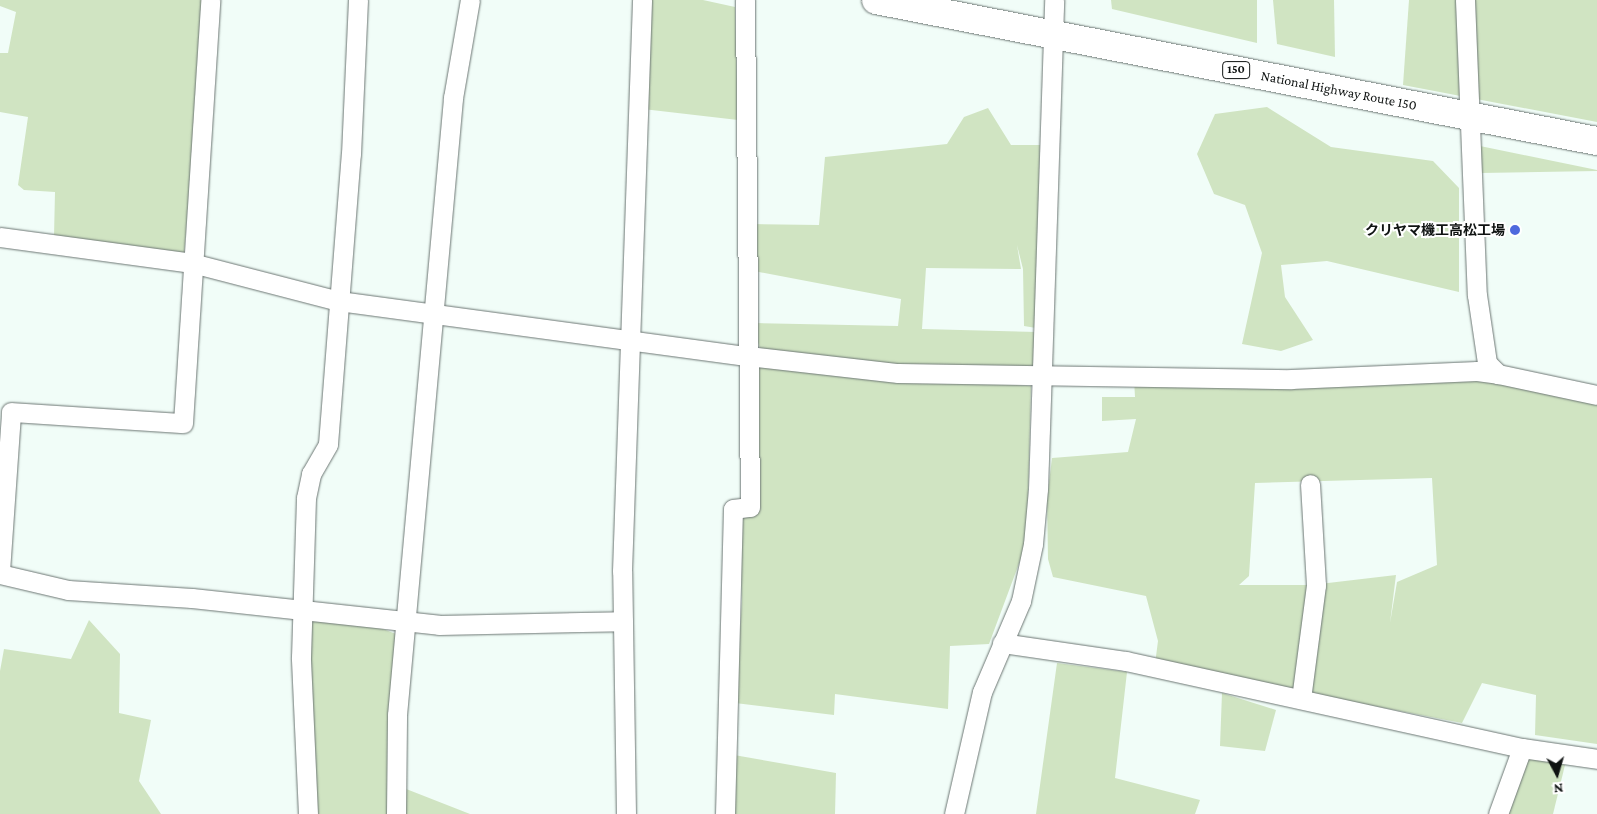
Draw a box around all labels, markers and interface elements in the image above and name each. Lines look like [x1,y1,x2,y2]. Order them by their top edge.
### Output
road number: 150 [1221,60,1251,80]
street label: National Highway Route 150 [1260,67,1418,113]
place label: クリヤマ機工高松工場 [1365,222,1505,238]
marker: クリヤマ機工高松工場 [1509,224,1521,236]
north arrow [1532,749,1582,799]
text: N [1553,780,1564,797]

